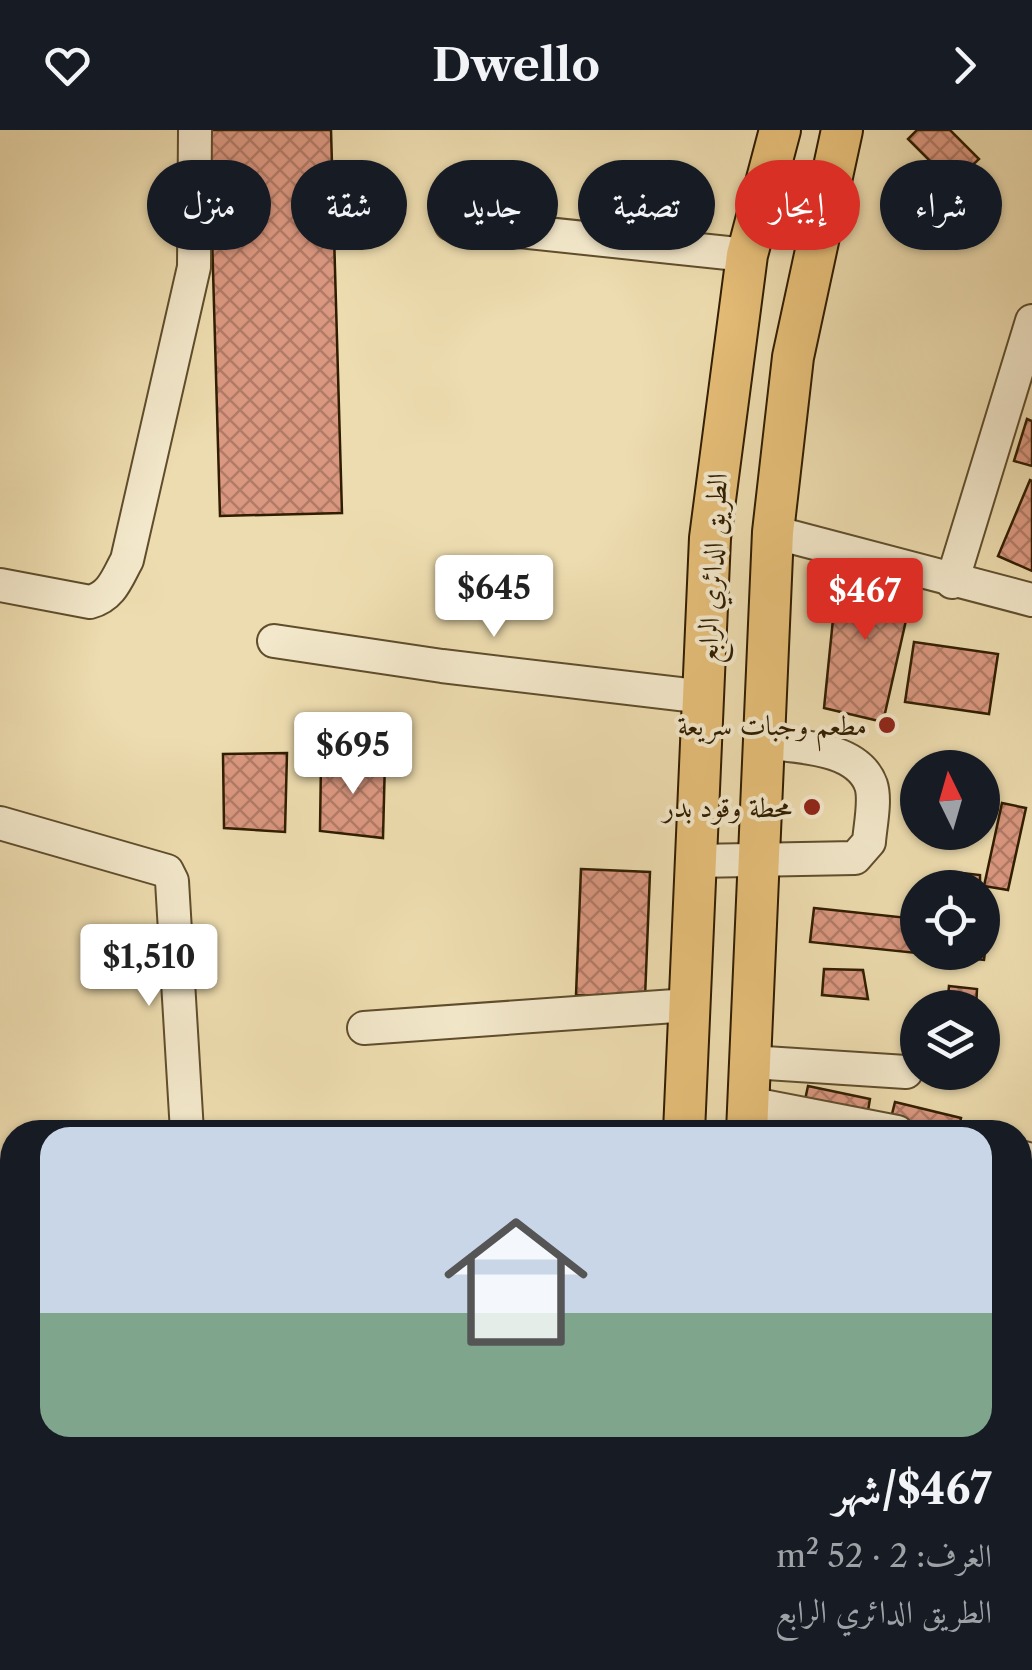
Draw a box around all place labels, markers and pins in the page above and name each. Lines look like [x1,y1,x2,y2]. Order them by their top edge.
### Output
pin: $645 [435,555,553,640]
pin: $467 [806,558,924,643]
place label: مطعم وجبات سريعة [677,708,867,752]
pin: $695 [294,712,412,797]
marker: مطعم وجبات سريعة [876,714,898,736]
place label: محطة وقود بدر [660,790,792,825]
marker: محطة وقود بدر [801,796,823,818]
pin: $1,510 [68,924,230,1009]

